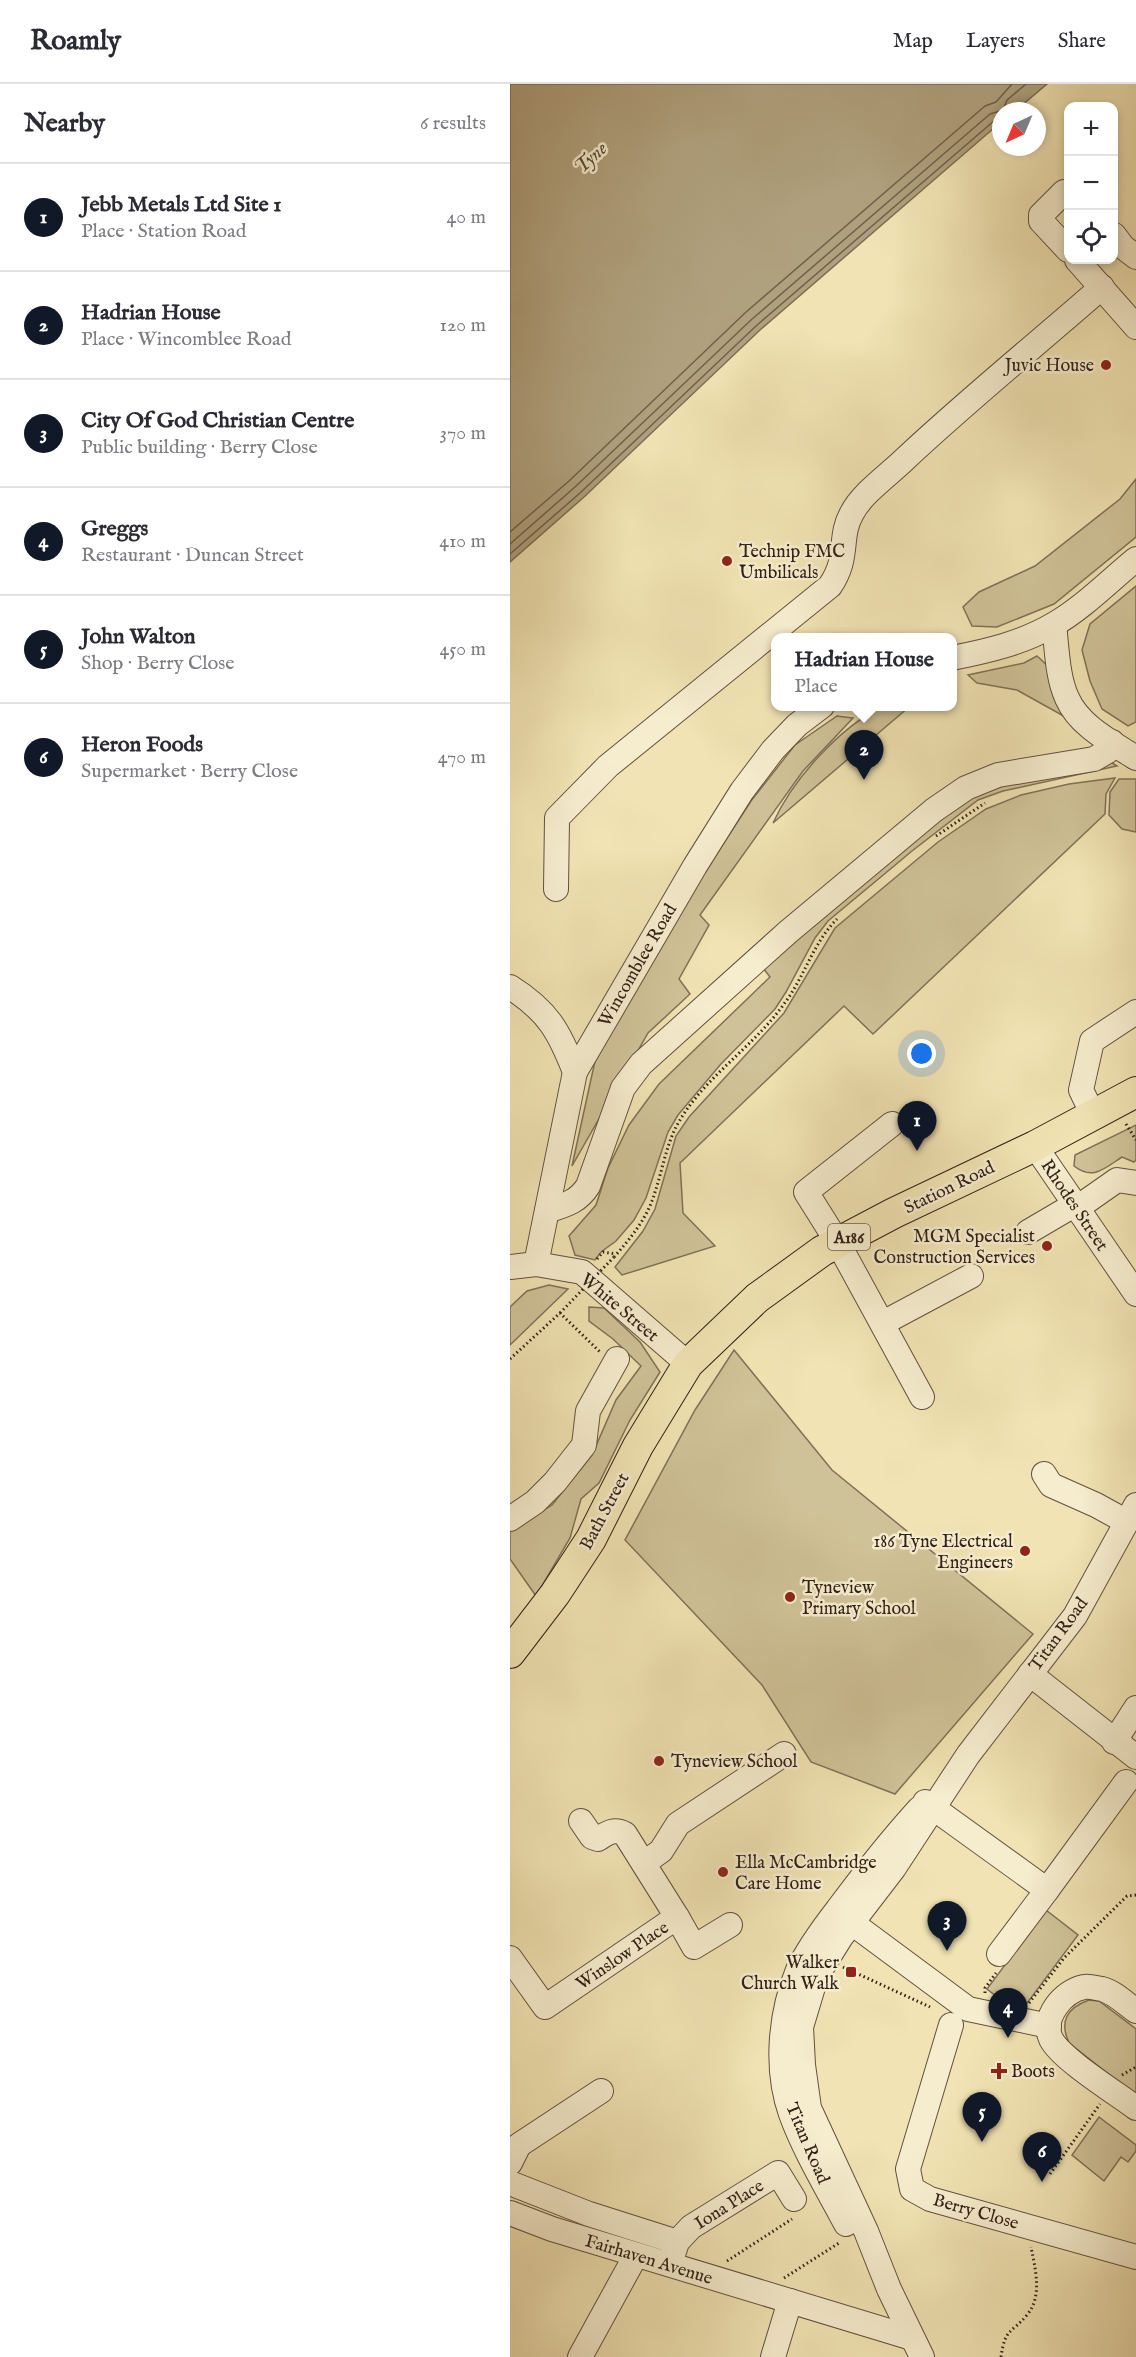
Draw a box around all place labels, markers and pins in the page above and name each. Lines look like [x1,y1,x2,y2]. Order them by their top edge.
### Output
place label: Juvic House [1003,355,1094,378]
marker: Juvic House [1099,358,1113,372]
place label: Technip FMC Umbilicals [739,541,845,585]
marker: Technip FMC Umbilicals [720,554,734,568]
pin: 2 [844,730,884,780]
pin: 1 [898,1102,936,1151]
place label: MGM Specialist Construction Services [874,1226,1035,1270]
marker: MGM Specialist Construction Services [1040,1239,1054,1253]
place label: 186 Tyne Electrical Engineers [874,1531,1013,1575]
marker: 186 Tyne Electrical Engineers [1018,1544,1032,1558]
place label: Tyneview Primary School [802,1577,916,1621]
marker: Tyneview Primary School [783,1590,797,1604]
place label: Tyneview School [671,1751,798,1774]
marker: Tyneview School [652,1754,666,1768]
place label: Ella McCambridge Care Home [735,1852,877,1896]
marker: Ella McCambridge Care Home [716,1865,730,1879]
pin: 3 [928,1902,966,1951]
place label: Walker Church Walk [741,1952,839,1996]
marker: Walker Church Walk [844,1965,858,1979]
pin: 4 [988,1988,1028,2038]
place label: Boots [1011,2061,1055,2084]
marker: Boots [992,2064,1006,2078]
pin: 5 [962,2092,1002,2142]
pin: 6 [1022,2132,1062,2182]

